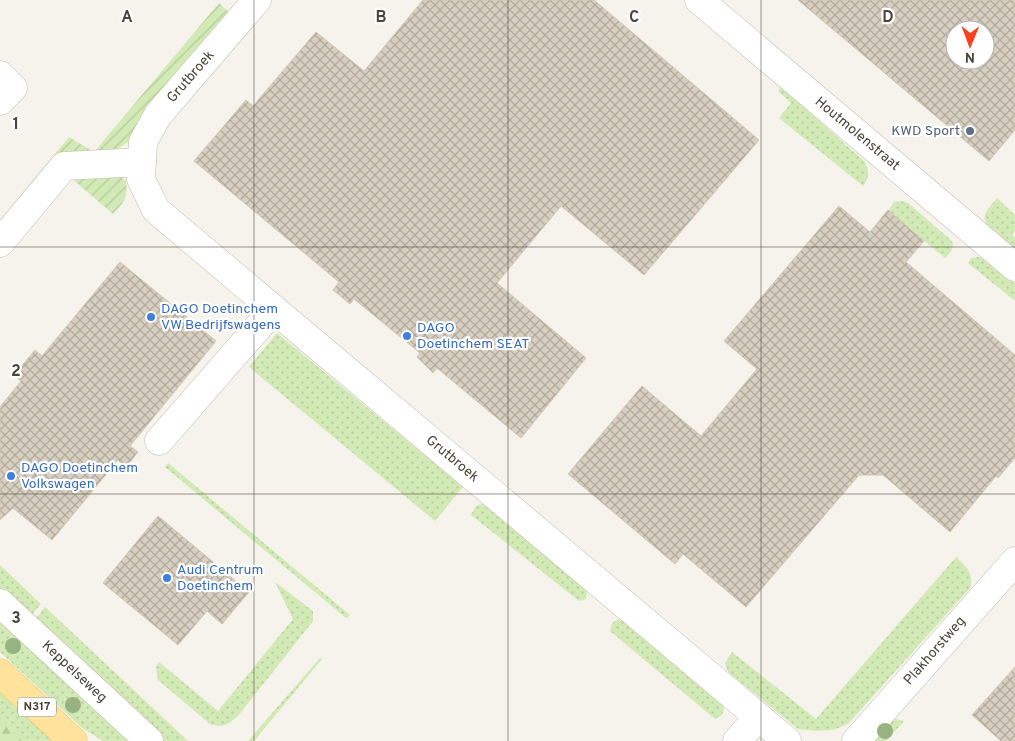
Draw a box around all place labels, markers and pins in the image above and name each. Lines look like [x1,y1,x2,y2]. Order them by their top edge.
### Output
place label: KWD Sport [891,123,960,140]
marker: KWD Sport [964,125,976,137]
place label: DAGO Doetinchem VW Bedrijfswagens [161,301,281,334]
marker: DAGO Doetinchem VW Bedrijfswagens [145,311,157,323]
place label: DAGO Doetinchem SEAT [417,320,529,353]
marker: DAGO Doetinchem SEAT [401,330,413,342]
place label: DAGO Doetinchem Volkswagen [21,460,138,493]
marker: DAGO Doetinchem Volkswagen [5,470,17,482]
place label: Audi Centrum Doetinchem [177,562,263,595]
marker: Audi Centrum Doetinchem [161,572,173,584]

